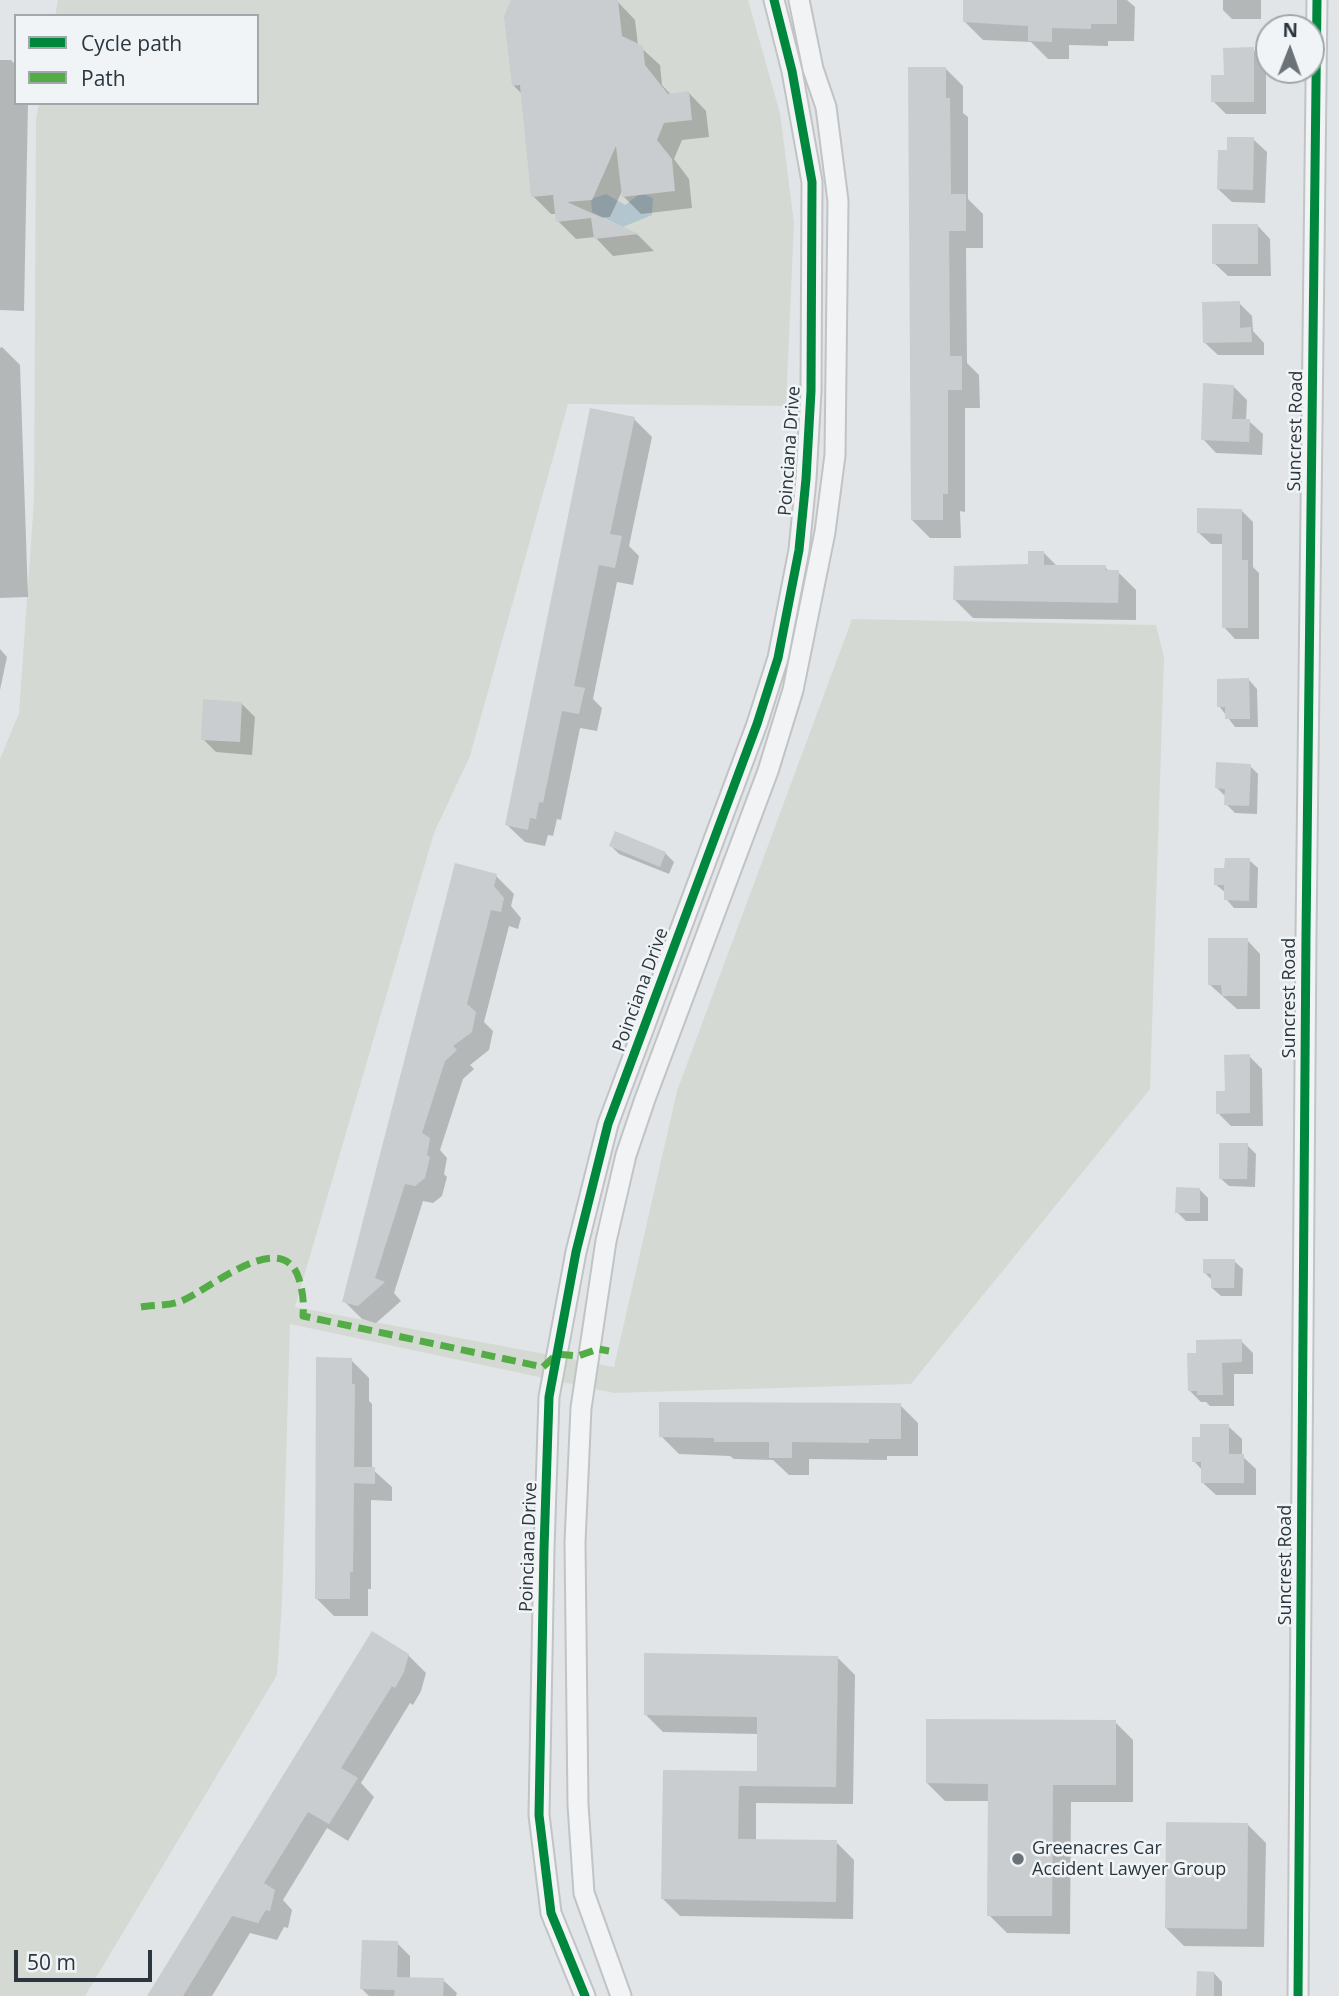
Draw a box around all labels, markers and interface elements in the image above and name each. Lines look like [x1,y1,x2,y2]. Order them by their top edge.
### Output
legend [14,14,259,105]
north arrow [1255,14,1325,84]
text: N [1282,17,1298,43]
text: Cycle path [81,29,182,57]
text: Path [81,64,126,92]
street label: Suncrest Road [1284,370,1308,492]
street label: Poinciana Drive [775,385,805,517]
street label: Poinciana Drive [609,925,673,1055]
street label: Suncrest Road [1279,938,1301,1058]
street label: Poinciana Drive [516,1482,542,1612]
street label: Suncrest Road [1275,1505,1297,1625]
place label: Greenacres Car Accident Lawyer Group [1032,1838,1226,1881]
marker: Greenacres Car Accident Lawyer Group [1010,1851,1026,1867]
scale bar [18,1937,156,1981]
text: 50 m [27,1948,76,1976]

